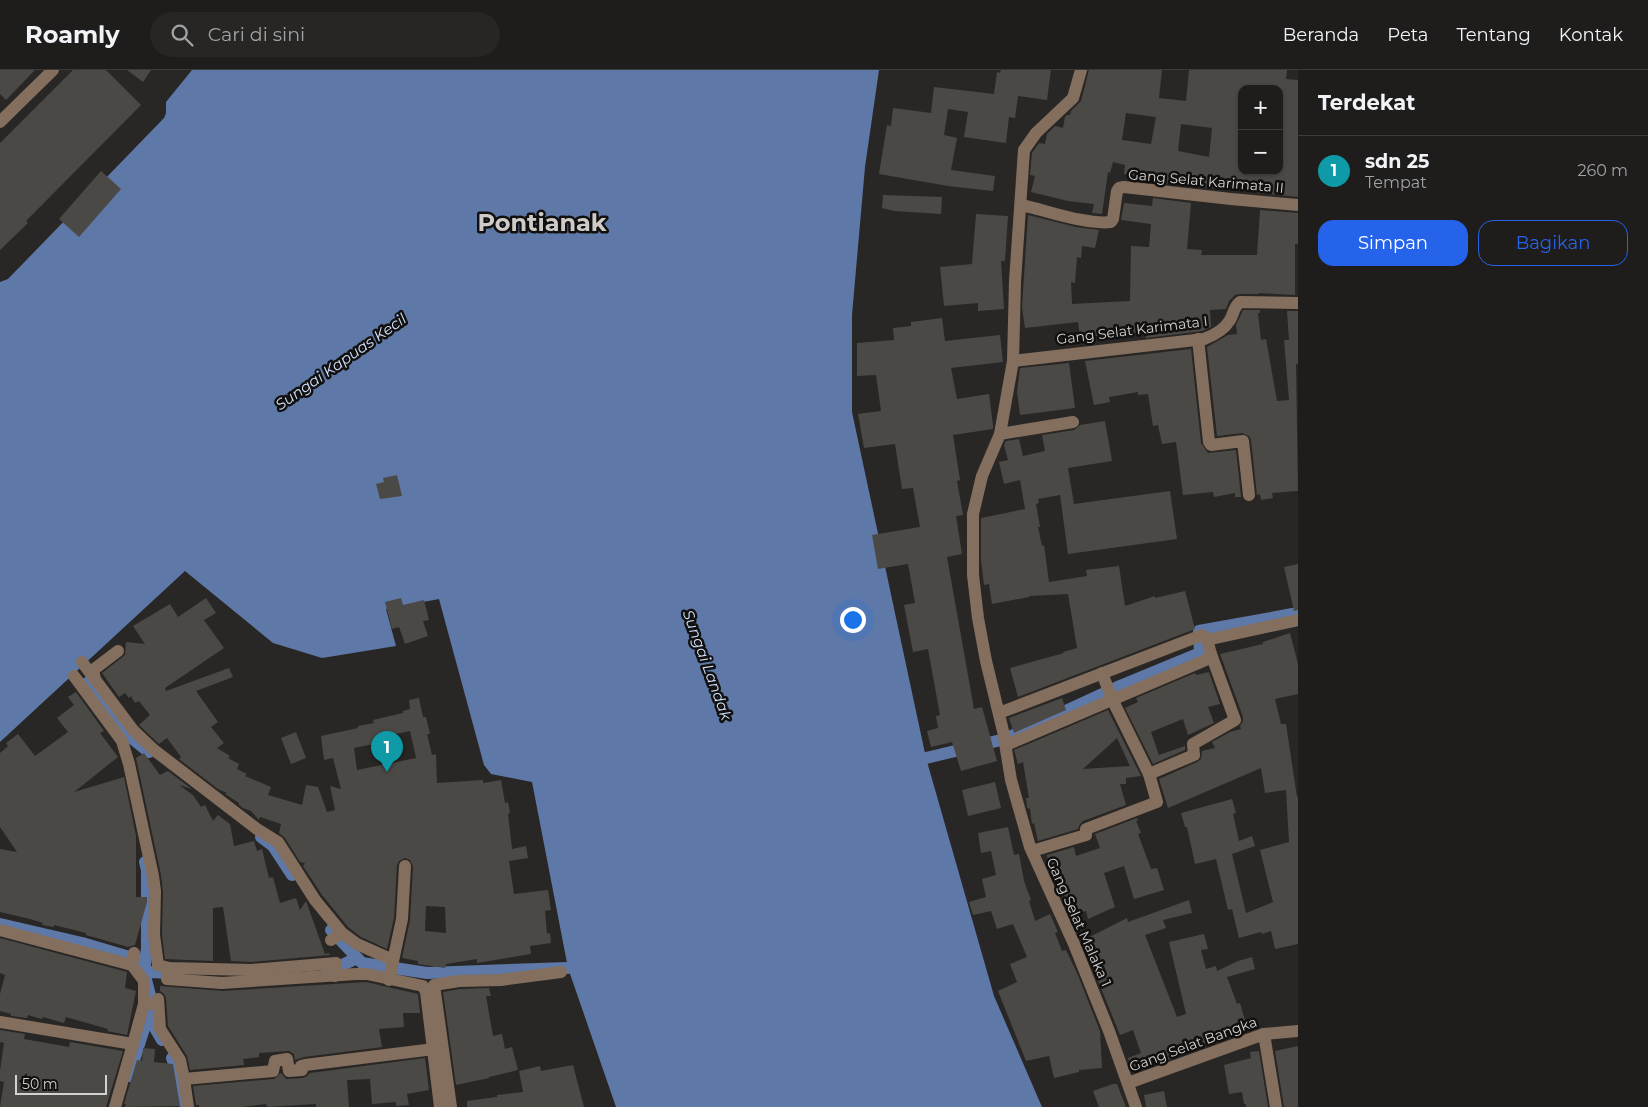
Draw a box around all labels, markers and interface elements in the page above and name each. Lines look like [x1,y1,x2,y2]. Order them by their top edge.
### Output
search box [150,12,500,57]
text: Roamly [25,20,120,49]
icon: search [168,21,196,49]
text: Cari di sini [208,23,305,46]
text: Beranda [1283,24,1359,46]
text: Peta [1387,24,1428,46]
text: Tentang [1456,24,1531,46]
text: Kontak [1559,24,1623,46]
map controls [1238,85,1283,175]
button: + [1238,85,1283,130]
text: Terdekat [1318,90,1415,115]
button: − [1238,130,1283,175]
text: sdn 25 [1365,150,1429,173]
text: 1 [1331,161,1337,180]
text: 260 m [1577,161,1628,180]
street label: Gang Selat Karimata II [1127,165,1285,197]
text: Tempat [1365,173,1427,192]
district label: Pontianak [477,208,607,237]
button: Simpan [1318,220,1468,266]
button: Bagikan [1478,220,1628,266]
water label: Sungai Kapuas Kecil [271,309,410,414]
street label: Gang Selat Karimata I [1055,312,1209,348]
water label: Sungai Landak [679,607,737,724]
your location [840,607,866,633]
pin: 1 [371,731,403,772]
street label: Gang Selat Malaka 1 [1042,855,1116,989]
street label: Gang Selat Bangka [1127,1013,1259,1075]
scale bar [15,1072,108,1095]
text: 50 m [22,1075,58,1093]

